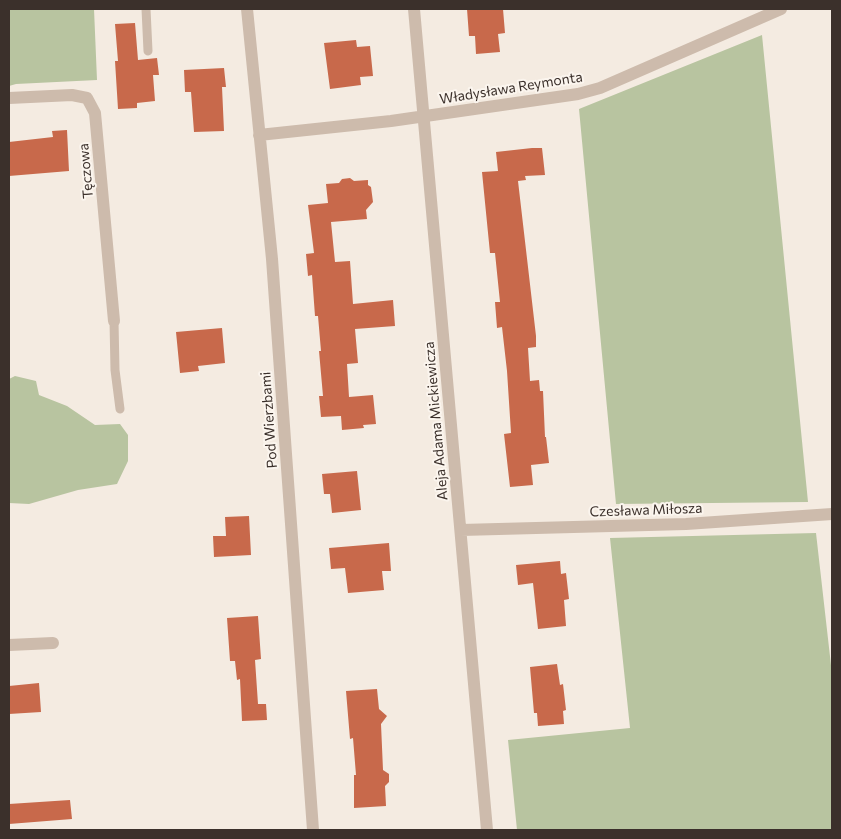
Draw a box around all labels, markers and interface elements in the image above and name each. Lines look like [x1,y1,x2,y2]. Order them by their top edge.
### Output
street label: Władysława Reymonta [438,68,584,108]
street label: Tęczowa [75,143,97,199]
street label: Aleja Adama Mickiewicza [421,341,451,501]
street label: Pod Wierzbami [257,371,281,469]
street label: Czesława Miłosza [589,500,703,520]

